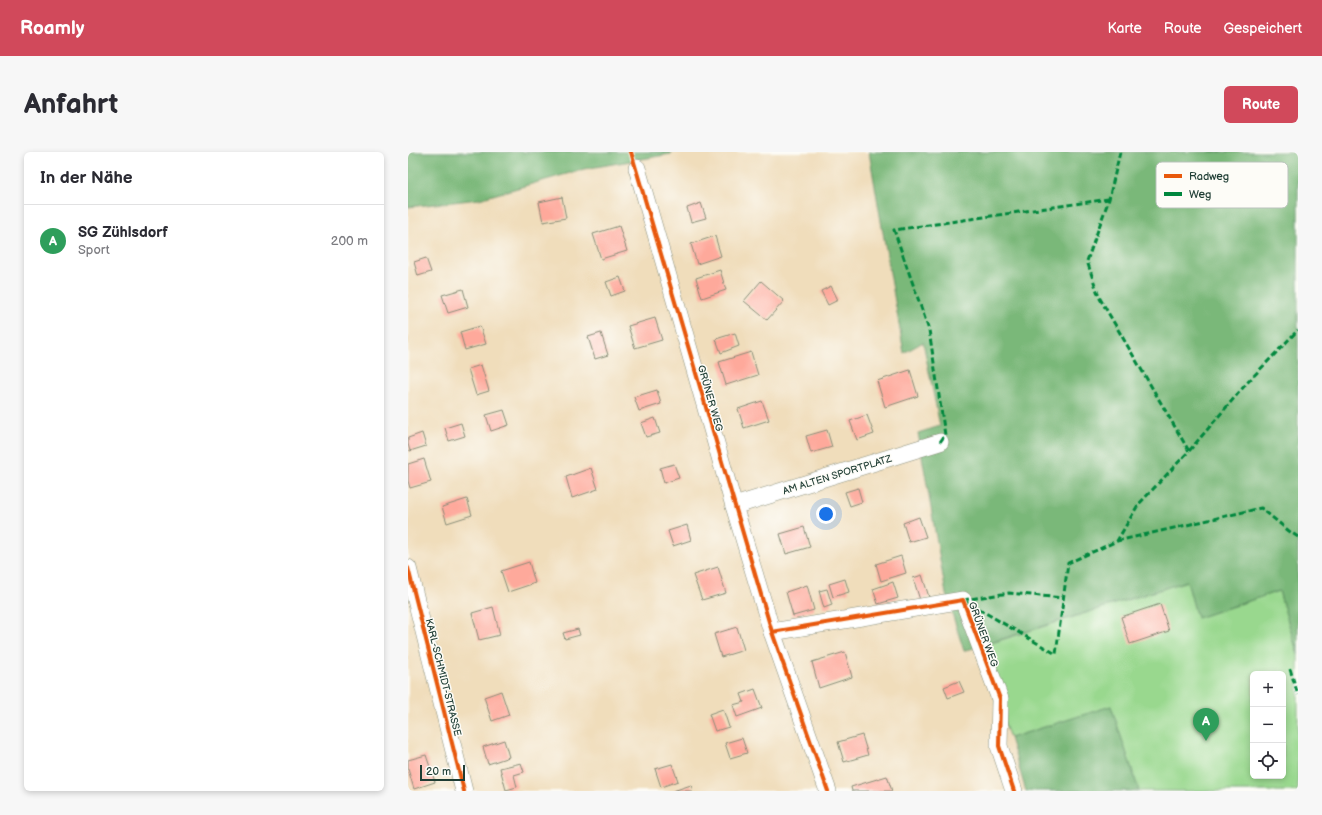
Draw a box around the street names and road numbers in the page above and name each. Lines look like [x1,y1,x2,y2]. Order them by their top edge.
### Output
street label: GRÜNER WEG [695,364,725,433]
street label: AM ALTEN SPORTPLATZ [781,452,894,497]
street label: GRÜNER WEG [966,600,1001,669]
street label: KARL-SCHMIDT-STRASSE [423,617,464,738]

